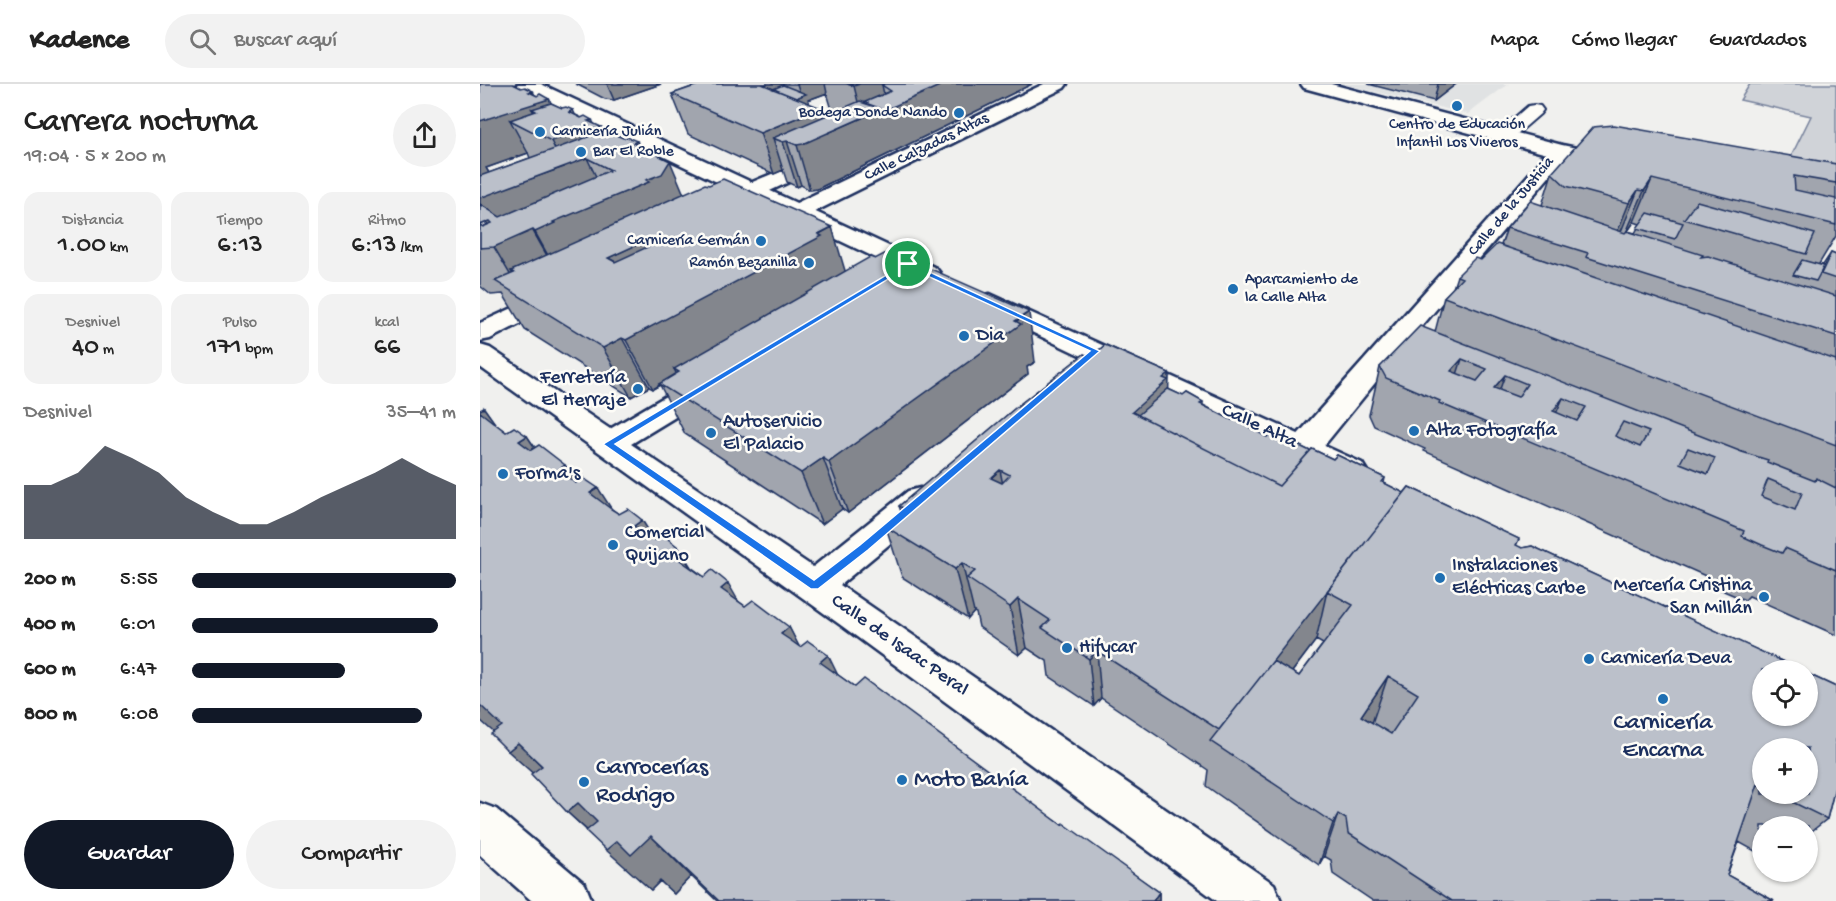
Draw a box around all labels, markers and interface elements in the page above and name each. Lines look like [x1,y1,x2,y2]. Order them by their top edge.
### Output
search box [165,14,585,68]
text: Kadence [30,25,129,58]
icon: search [186,25,219,58]
text: Buscar aquí [234,28,337,54]
text: Mapa [1490,29,1539,54]
text: Cómo llegar [1572,29,1676,54]
text: Guardados [1709,29,1806,54]
marker: Centro de Educación Infantil Los Viveros [1450,99,1464,113]
text: Carrera nocturna [24,104,257,142]
button: share [393,104,456,167]
place label: Bodega Donde Nando [798,104,947,123]
marker: Bodega Donde Nando [952,106,966,120]
street label: Calle Calzadas Altas [862,109,993,186]
place label: Centro de Educación Infantil Los Viveros [1389,116,1526,153]
place label: Carnicería Julián [552,123,662,142]
marker: Carnicería Julián [533,125,547,139]
place label: Bar El Roble [592,143,674,162]
marker: Bar El Roble [574,145,588,159]
text: 19:04 · 5 × 200 m [24,146,166,169]
street label: Calle de la Justicia [1465,153,1560,261]
text: Distancia [63,212,123,231]
text: Tiempo [217,212,263,231]
text: Ritmo [368,212,406,231]
text: 1.00 [58,231,106,262]
text: 6:13 [217,231,263,262]
text: 6:13 [351,231,397,262]
place label: Carnicería Germán [627,232,749,251]
marker: Carnicería Germán [754,234,768,248]
pin [882,238,933,289]
text: km [106,239,128,258]
text: /km [397,239,423,258]
icon: arrive [891,247,924,280]
place label: Ramón Bezanilla [689,254,798,273]
marker: Ramón Bezanilla [802,256,816,270]
place label: Aparcamiento de la Calle Alta [1245,271,1359,308]
marker: Aparcamiento de la Calle Alta [1226,282,1240,296]
text: Desnivel [66,314,120,333]
text: Pulso [223,314,257,333]
text: kcal [375,314,399,333]
place label: Dia [974,325,1005,348]
marker: Dia [957,329,971,343]
text: 40 [72,333,99,364]
text: 171 [207,333,242,364]
text: 66 [374,333,400,364]
text: m [99,341,114,360]
text: bpm [242,341,273,360]
place label: Ferretería El Herraje [539,367,627,413]
marker: Ferretería El Herraje [631,382,645,396]
street label: Calle Alta [1217,399,1302,455]
text: Desnivel [24,402,92,425]
text: 35–41 m [386,402,456,425]
place label: Autoservicio El Palacio [723,411,822,457]
place label: Alta Fotografía [1426,420,1557,443]
marker: Alta Fotografía [1407,424,1421,438]
marker: Autoservicio El Palacio [704,426,718,440]
place label: Forma's [514,463,581,486]
marker: Forma's [496,467,510,481]
place label: Comercial Quijano [625,522,704,568]
marker: Comercial Quijano [606,538,620,552]
place label: Instalaciones Eléctricas Carbe [1452,555,1586,601]
text: 200 m [24,569,75,592]
text: 5:55 [120,569,158,592]
marker: Instalaciones Eléctricas Carbe [1433,571,1447,585]
place label: Mercería Cristina San Millán [1614,575,1753,621]
street label: Calle de Isaac Peral [826,590,972,702]
marker: Mercería Cristina San Millán [1757,590,1771,604]
text: 400 m [24,614,75,637]
text: 6:01 [120,614,156,637]
place label: Hifycar [1079,637,1138,660]
marker: Hifycar [1060,641,1074,655]
place label: Carnicería Deva [1601,648,1732,671]
marker: Carnicería Deva [1582,652,1596,666]
text: 600 m [24,659,76,682]
text: 6:47 [120,659,156,682]
map controls [1752,660,1818,882]
button: locate [1752,660,1818,726]
marker: Carnicería Encarna [1656,692,1670,706]
text: 800 m [24,704,77,727]
text: 6:08 [120,704,159,727]
place label: Carnicería Encarna [1614,709,1713,766]
button: + [1752,738,1818,804]
place label: Carrocerías Rodrigo [596,754,709,811]
place label: Moto Bahía [914,766,1029,795]
marker: Moto Bahía [895,773,909,787]
marker: Carrocerías Rodrigo [577,775,591,789]
button: − [1752,816,1818,882]
button: Guardar [24,820,234,889]
button: Compartir [246,820,456,889]

